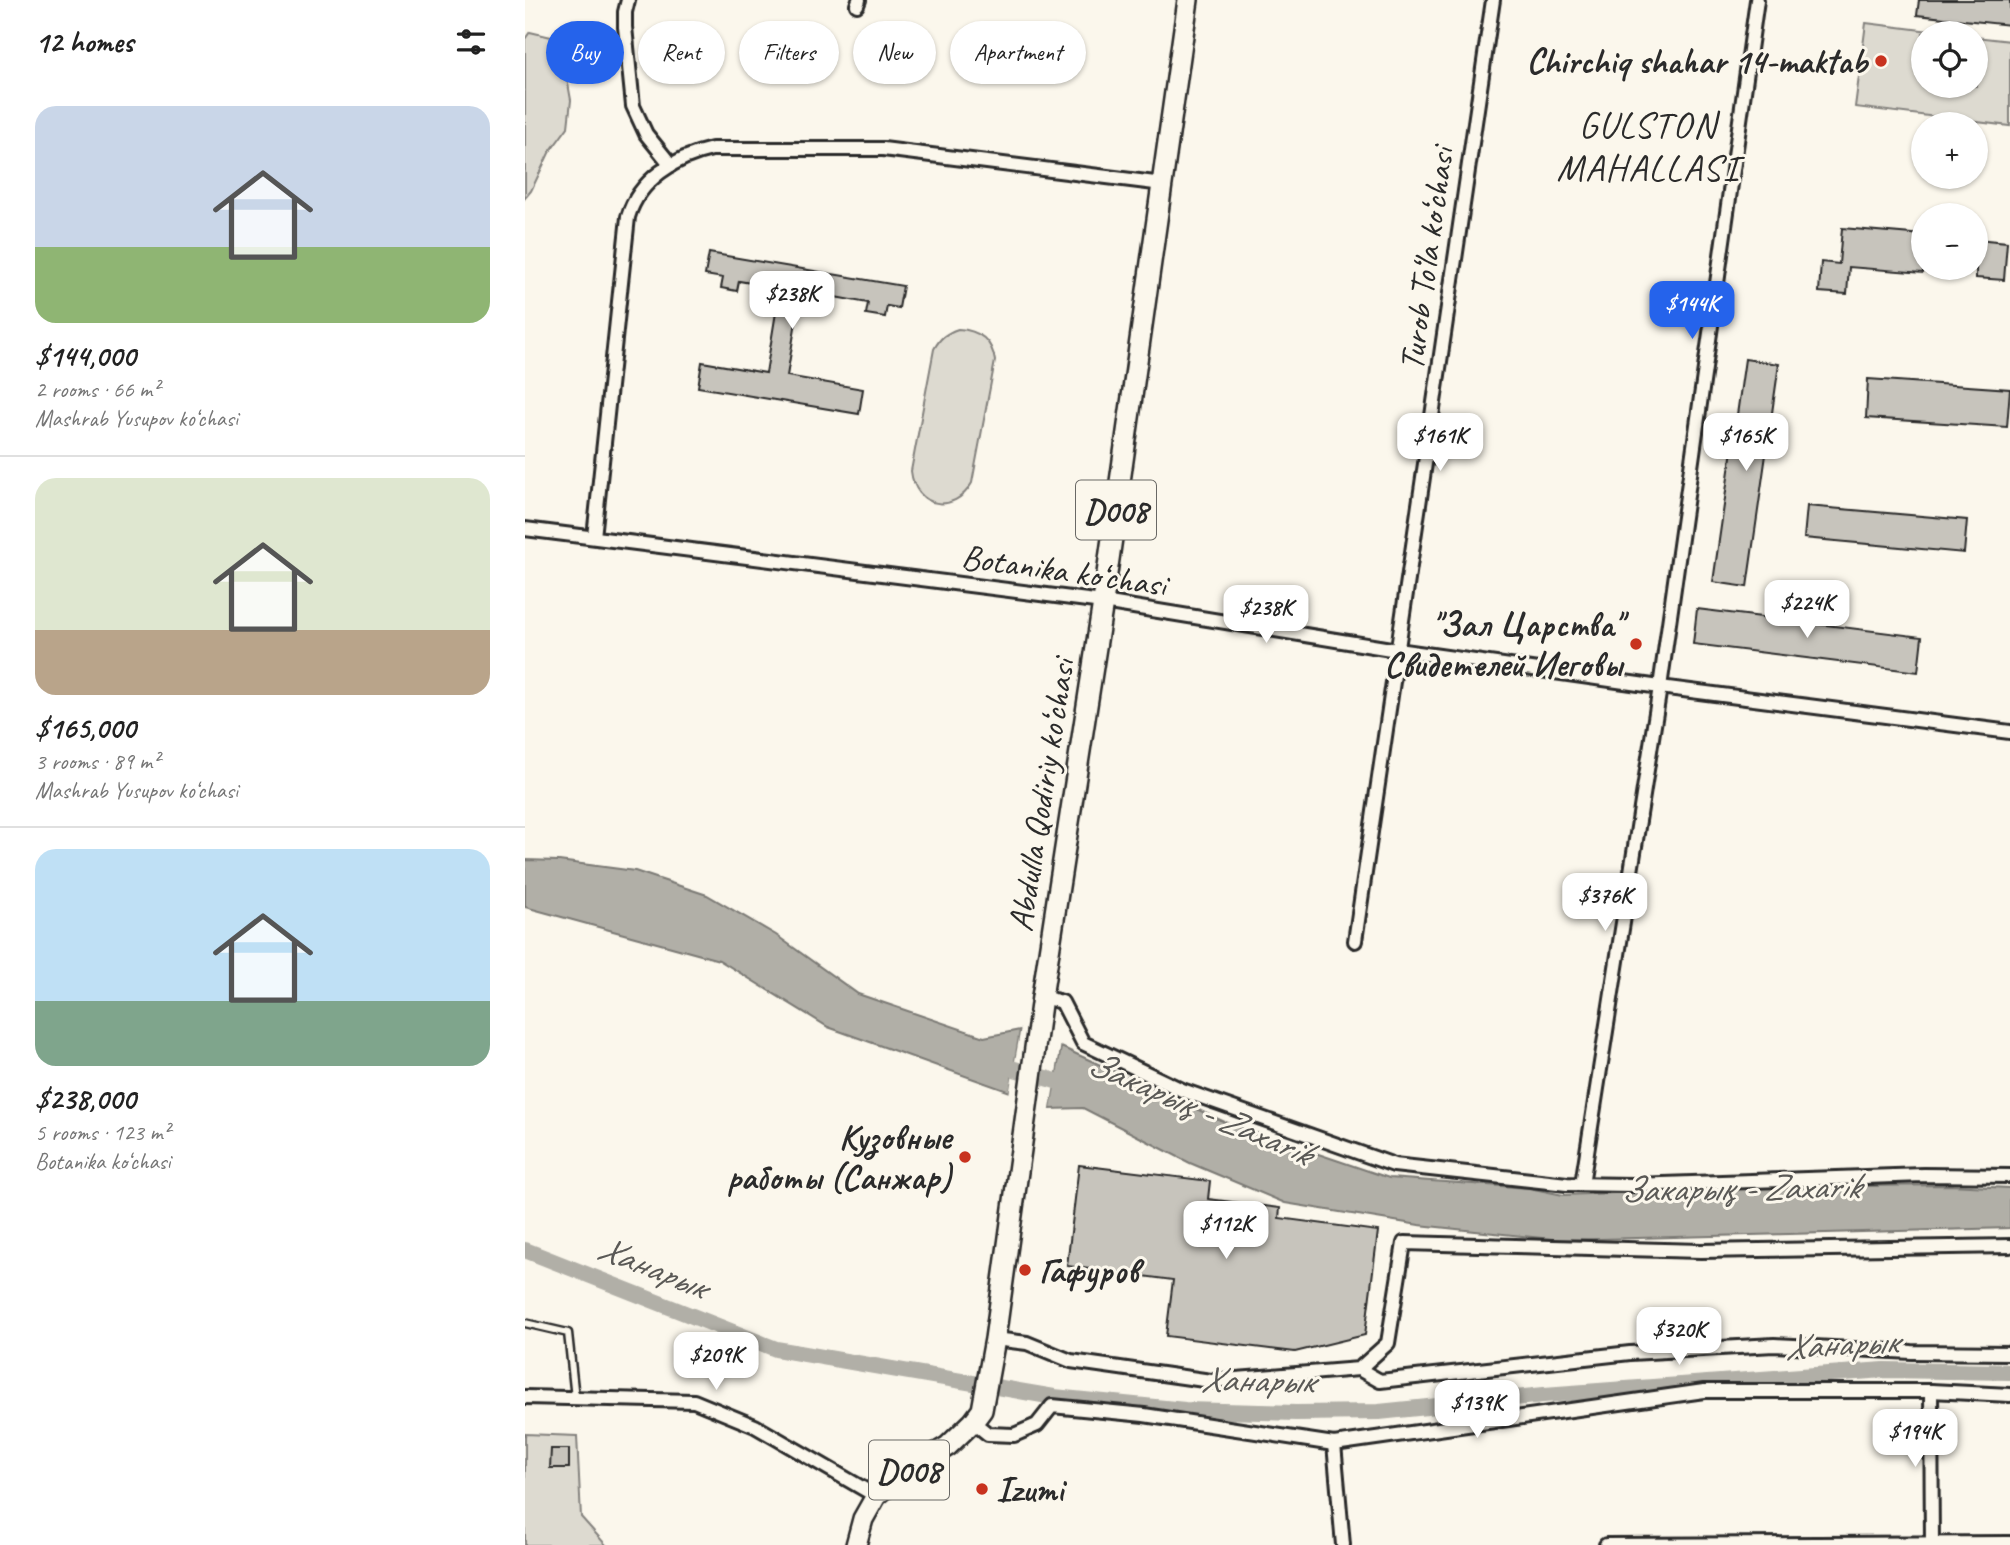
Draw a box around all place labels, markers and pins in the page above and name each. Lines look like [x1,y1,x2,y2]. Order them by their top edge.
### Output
place label: Chirchiq shahar 14-maktab [1526,39,1869,84]
marker: Chirchiq shahar 14-maktab [1873,53,1889,69]
pin: $238K [743,272,841,331]
pin: $144K [1643,282,1741,341]
pin: $161K [1391,414,1489,473]
pin: $165K [1697,414,1795,473]
pin: $224K [1758,580,1856,640]
pin: $238K [1217,586,1315,645]
place label: "Зал Царства" Свидетелей Иеговы [1384,602,1630,687]
marker: "Зал Царства" Свидетелей Иеговы [1628,636,1644,652]
pin: $376K [1556,874,1654,933]
place label: Кузовные работы (Санжар) [727,1115,954,1200]
marker: Кузовные работы (Санжар) [957,1149,973,1165]
pin: $112K [1177,1202,1275,1261]
place label: Гафуров [1039,1248,1145,1293]
marker: Гафуров [1017,1262,1033,1278]
pin: $320K [1630,1308,1728,1367]
pin: $209K [667,1332,765,1392]
pin: $139K [1428,1380,1526,1440]
pin: $194K [1866,1410,1964,1469]
place label: Izumi [996,1467,1067,1512]
marker: Izumi [974,1481,990,1497]

